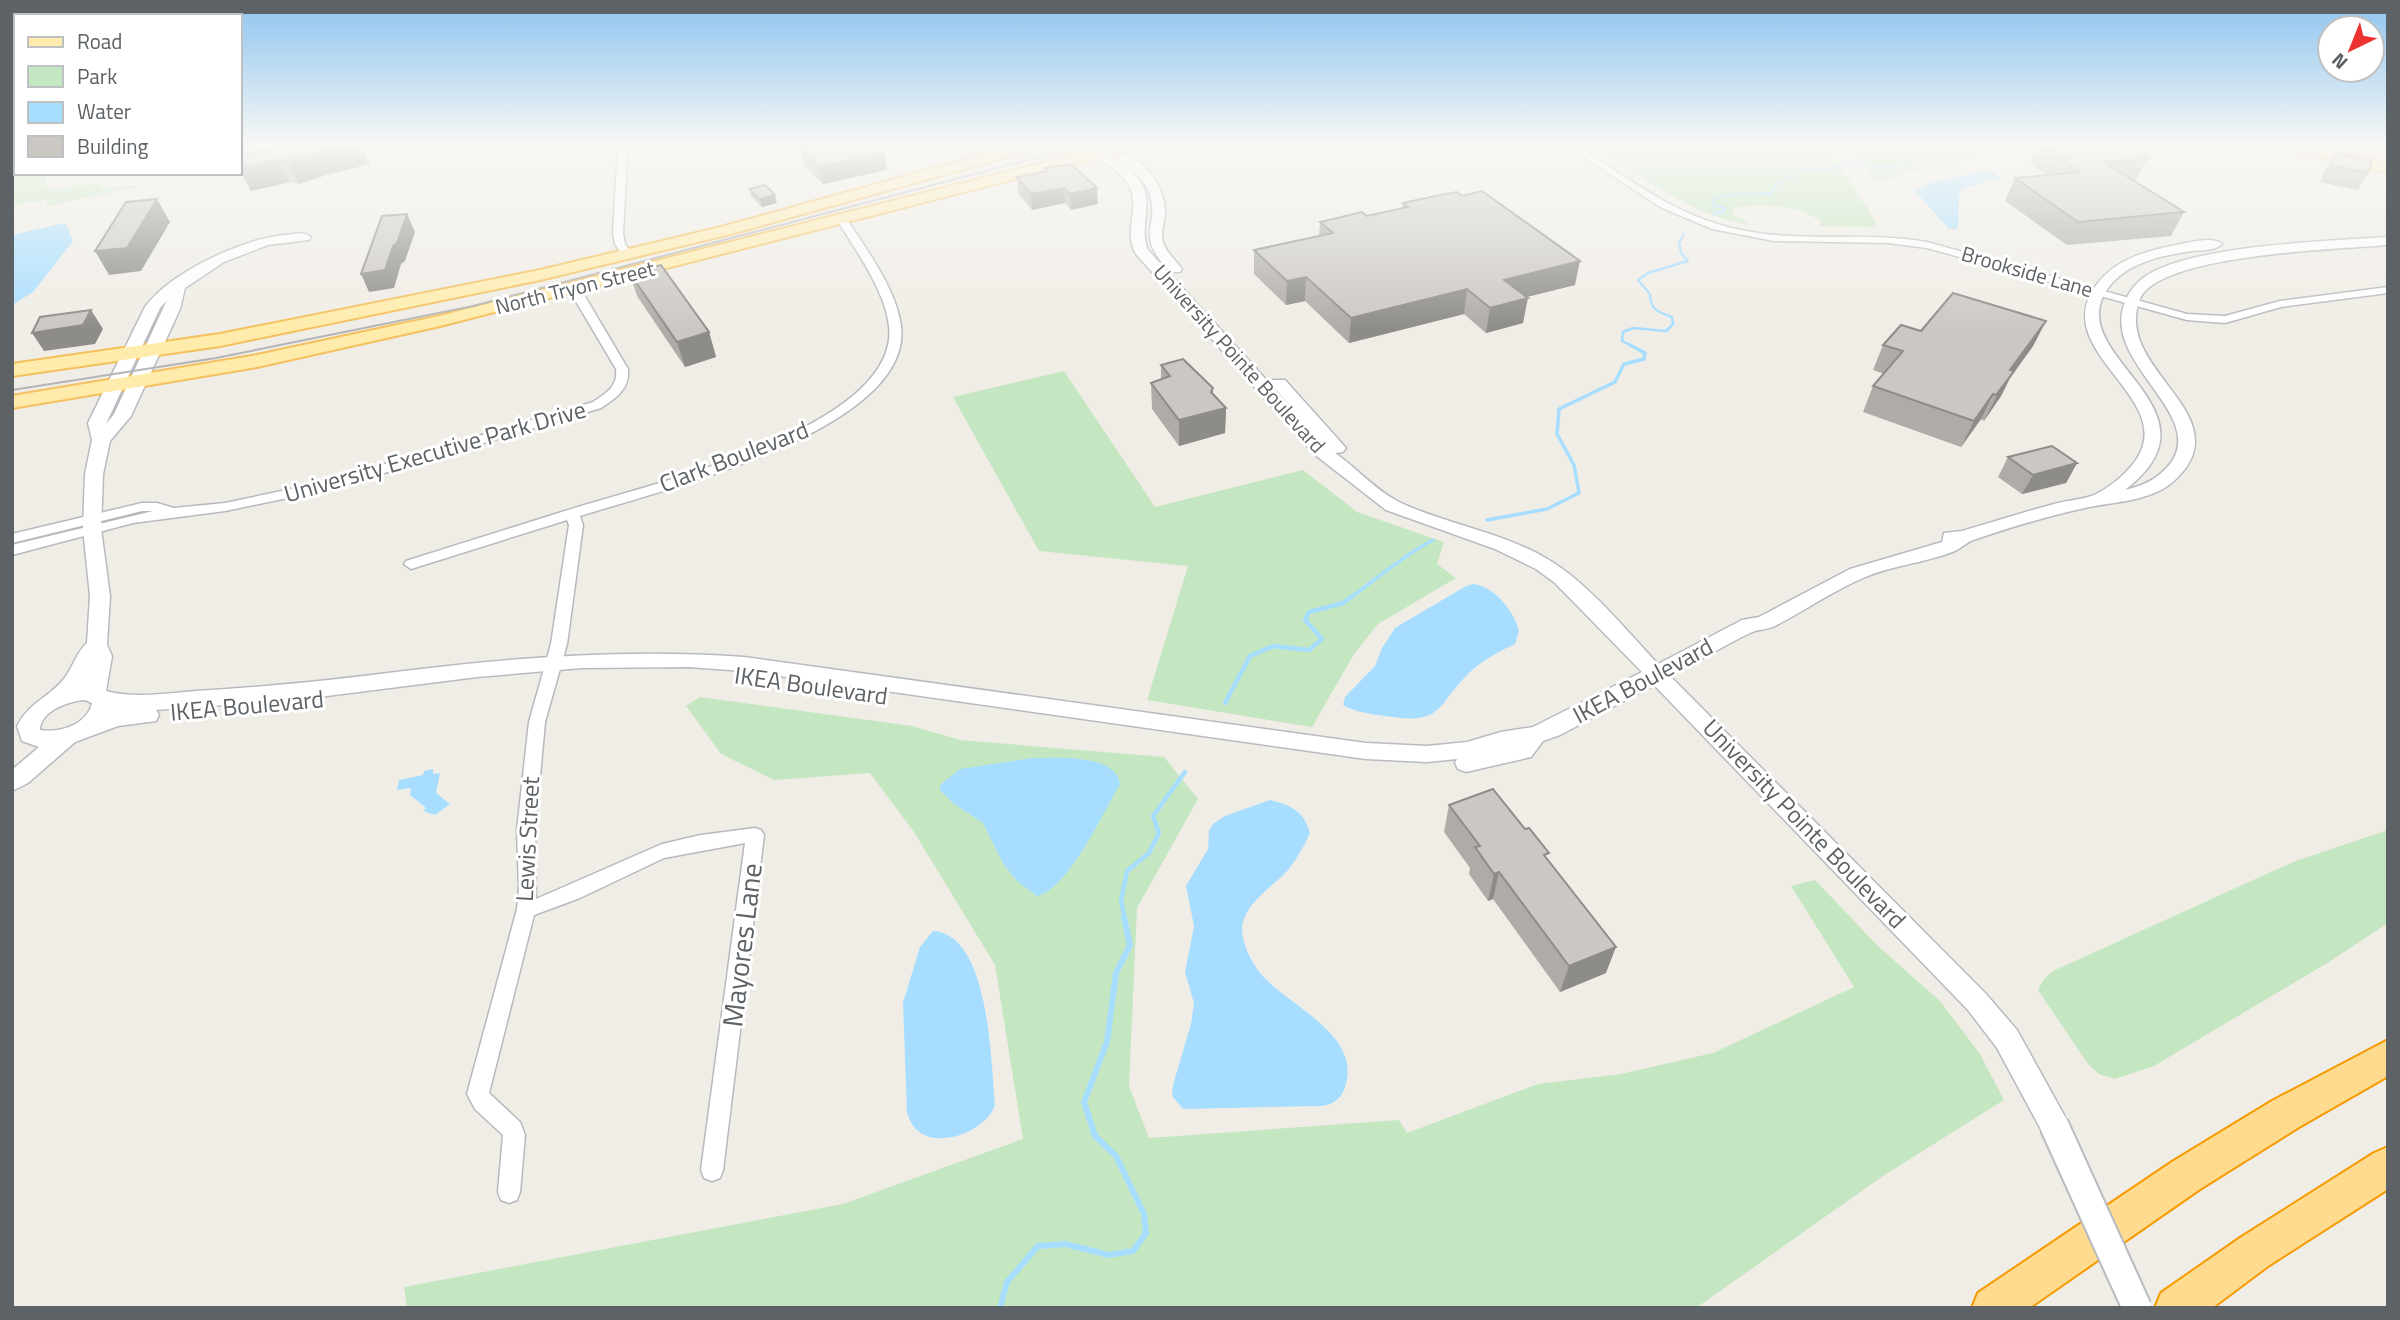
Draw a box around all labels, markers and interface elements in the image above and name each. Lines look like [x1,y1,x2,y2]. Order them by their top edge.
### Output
legend [14,14,242,175]
north arrow [2316,14,2386,84]
text: Road [77,25,122,57]
text: N [2324,47,2354,77]
text: Park [77,60,117,92]
text: Water [77,95,131,127]
text: Building [77,130,149,162]
street label: Brookside Lane [1958,237,2097,305]
street label: North Tryon Street [492,252,658,322]
street label: University Pointe Boulevard [1146,257,1333,460]
street label: University Executive Park Drive [280,391,590,511]
street label: Clark Boulevard [654,411,814,501]
street label: IKEA Boulevard [1566,628,1719,732]
street label: IKEA Boulevard [732,656,890,714]
street label: IKEA Boulevard [169,680,325,730]
street label: University Pointe Boulevard [1695,710,1915,936]
street label: Lewis Street [506,775,548,902]
street label: Mayores Lane [710,861,773,1029]

